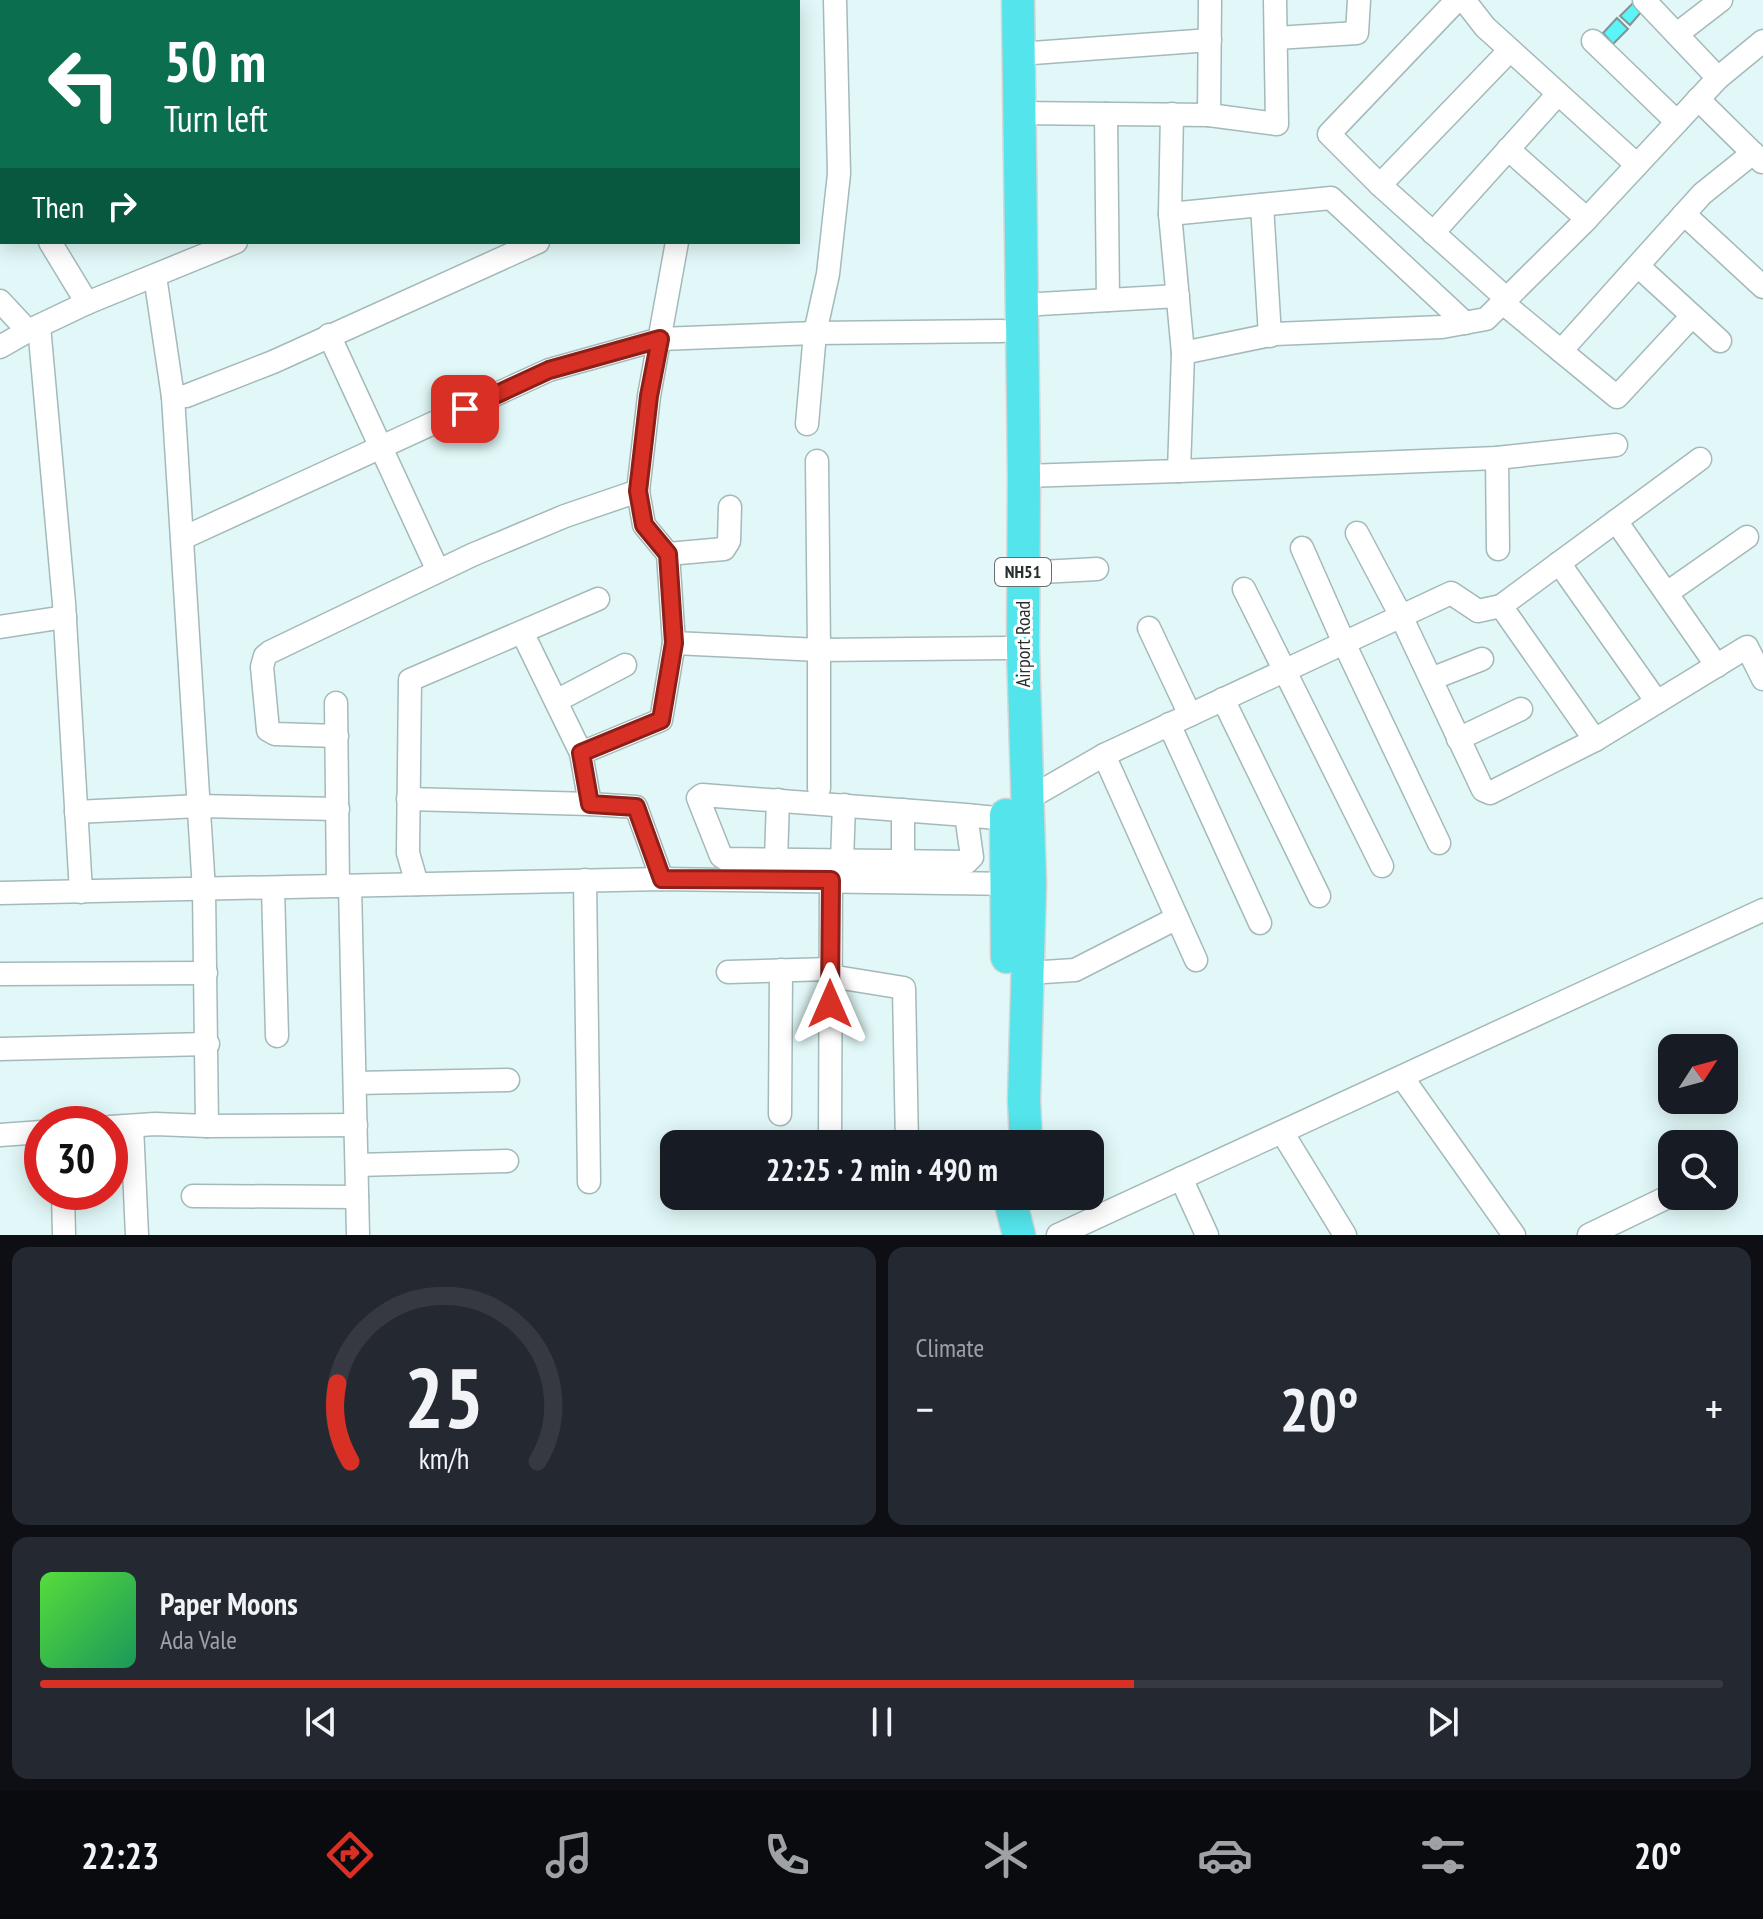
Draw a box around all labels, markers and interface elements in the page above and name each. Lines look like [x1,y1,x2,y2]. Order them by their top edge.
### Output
text: 50 m [164,25,266,97]
icon: left [32,32,136,136]
text: Turn left [164,95,268,142]
icon: right [100,184,144,228]
text: Then [32,187,84,226]
pin [431,375,499,443]
icon: arrive [443,387,487,431]
road number: NH51 [995,558,1051,586]
street label: Airport Road [1010,601,1036,687]
position arrow [788,962,872,1046]
north arrow [1658,1034,1738,1114]
map controls [1658,1034,1738,1210]
speed limit sign: 30 [24,1106,128,1210]
button: search [1658,1130,1738,1210]
text: 22:25 · 2 min · 490 m [766,1150,998,1189]
text: Climate [916,1331,984,1364]
text: 25 [404,1343,484,1451]
text: 20° [1280,1370,1359,1448]
text: − [916,1380,934,1437]
text: + [1705,1380,1723,1437]
text: km/h [418,1440,469,1477]
text: Paper Moons [160,1584,298,1623]
text: Ada Vale [160,1623,237,1656]
icon: previous [299,1700,343,1744]
icon: pause [860,1700,904,1744]
icon: next [1421,1700,1465,1744]
icon: directions [322,1827,378,1883]
icon: music [541,1827,597,1883]
icon: phone [759,1827,815,1883]
icon: climate [978,1827,1034,1883]
icon: car [1197,1827,1253,1883]
icon: filters [1415,1827,1471,1883]
text: 22:23 [81,1832,159,1879]
text: 20° [1634,1832,1682,1879]

